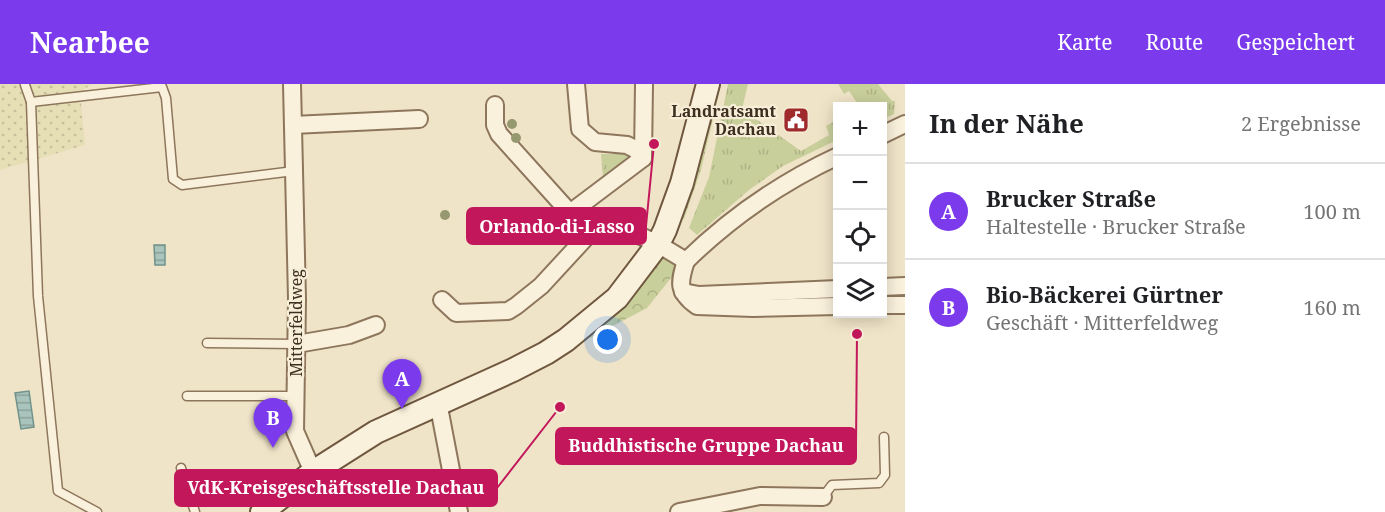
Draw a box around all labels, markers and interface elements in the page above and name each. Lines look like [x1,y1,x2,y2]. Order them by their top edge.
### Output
text: Nearbee [30,23,150,61]
text: Karte [1057,28,1112,56]
text: Route [1145,28,1203,56]
text: Gespeichert [1236,28,1355,56]
place label: Landratsamt Dachau [671,100,777,140]
map controls [833,102,887,318]
button: + [833,102,887,156]
public building icon: Landratsamt Dachau [781,105,811,135]
text: In der Nähe [929,105,1084,141]
text: 2 Ergebnisse [1241,110,1361,137]
button: − [833,156,887,210]
text: Brucker Straße [986,183,1156,213]
text: A [941,198,956,225]
text: 100 m [1303,198,1361,225]
callout: Orlando-di-Lasso [467,208,646,244]
button: locate [833,210,887,264]
text: Haltestelle · Brucker Straße [986,213,1246,240]
text: Orlando-di-Lasso [479,214,635,238]
button: layers [833,264,887,318]
street label: Mitterfeldweg [285,269,307,377]
text: Bio-Bäckerei Gürtner [986,279,1223,309]
text: B [942,294,955,321]
text: 160 m [1303,294,1361,321]
text: Geschäft · Mitterfeldweg [986,309,1218,336]
your location [593,325,622,354]
pin: A [382,360,422,409]
pin: B [254,398,292,448]
callout: Buddhistische Gruppe Dachau [556,428,856,464]
text: Buddhistische Gruppe Dachau [568,433,844,457]
callout: VdK-Kreisgeschäftsstelle Dachau [175,470,497,506]
text: VdK-Kreisgeschäftsstelle Dachau [187,475,485,499]

